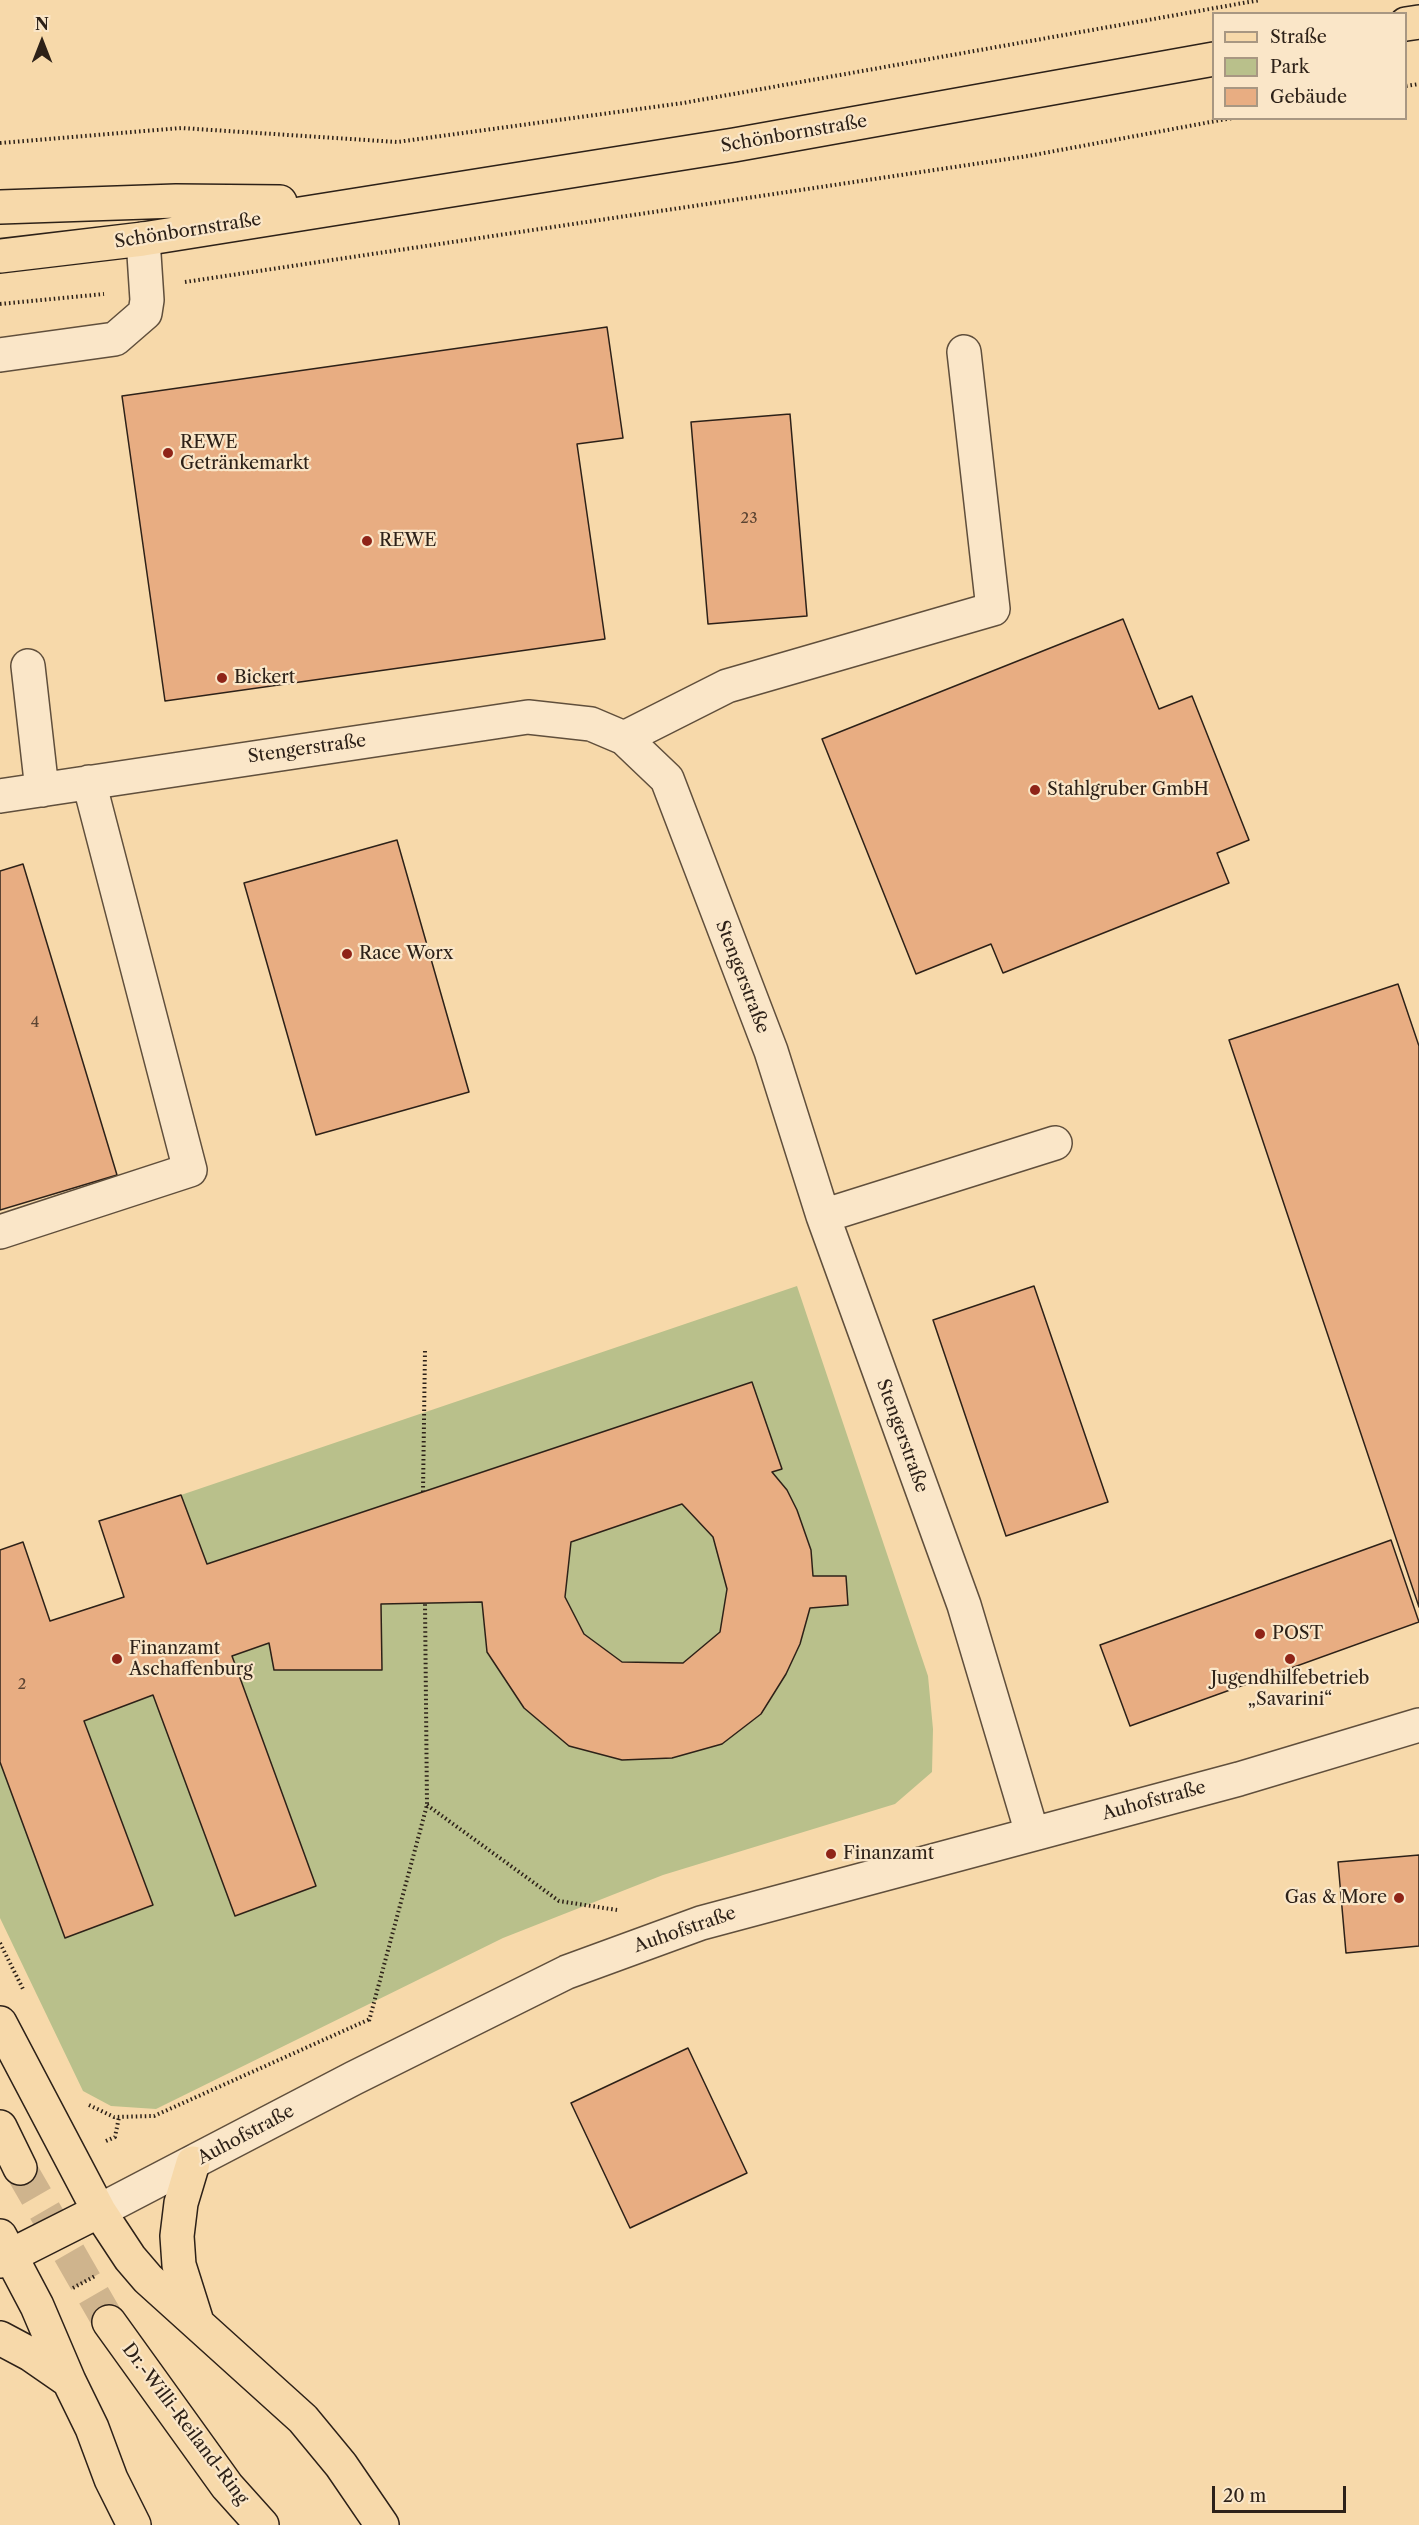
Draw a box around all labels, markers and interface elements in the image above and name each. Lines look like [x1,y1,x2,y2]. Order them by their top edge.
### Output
north arrow [12,12,72,72]
legend [1212,12,1407,120]
text: N [35,14,49,34]
text: Straße [1270,26,1327,48]
text: Park [1270,56,1309,78]
text: Gebäude [1270,86,1347,108]
street label: Schönbornstraße [719,110,869,158]
street label: Schönbornstraße [113,209,263,253]
place label: REWE Getränkemarkt [180,432,309,474]
marker: REWE Getränkemarkt [161,446,175,460]
house number: 23 [741,510,757,528]
place label: REWE [379,530,437,552]
marker: REWE [360,534,374,548]
place label: Bickert [234,667,295,689]
marker: Bickert [215,671,229,685]
street label: Stengerstraße [246,730,368,768]
place label: Stahlgruber GmbH [1047,779,1209,801]
marker: Stahlgruber GmbH [1028,783,1042,797]
street label: Stengerstraße [711,917,773,1037]
place label: Race Worx [359,943,453,965]
marker: Race Worx [340,947,354,961]
house number: 4 [31,1014,39,1032]
street label: Stengerstraße [871,1376,933,1496]
place label: POST [1272,1623,1323,1645]
marker: POST [1253,1627,1267,1641]
place label: Finanzamt Aschaffenburg [129,1638,253,1680]
marker: Finanzamt Aschaffenburg [110,1652,124,1666]
marker: Jugendhilfebetrieb „Savarini“ [1283,1652,1297,1666]
place label: Jugendhilfebetrieb „Savarini“ [1211,1668,1369,1710]
house number: 2 [18,1676,26,1694]
street label: Auhofstraße [1100,1777,1208,1825]
place label: Finanzamt [843,1843,934,1865]
marker: Finanzamt [824,1847,838,1861]
place label: Gas & More [1285,1887,1387,1909]
marker: Gas & More [1392,1891,1406,1905]
street label: Auhofstraße [631,1902,739,1958]
street label: Auhofstraße [194,2100,298,2170]
street label: Dr.-Willi-Reiland-Ring [117,2339,253,2509]
scale bar [1215,2474,1348,2512]
text: 20 m [1223,2485,1266,2507]

